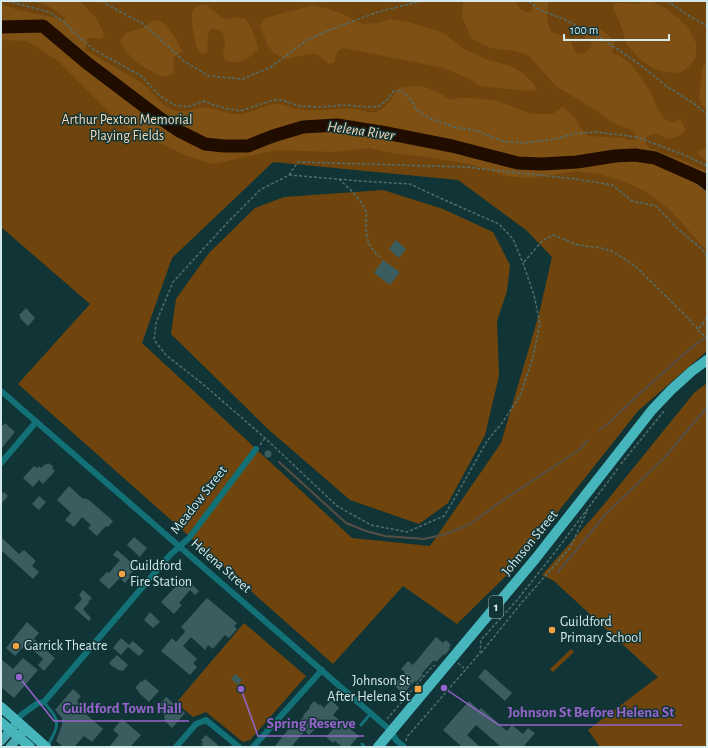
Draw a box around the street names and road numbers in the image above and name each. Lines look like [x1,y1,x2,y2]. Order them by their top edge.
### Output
street label: Meadow Street [168,463,230,537]
street label: Johnson Street [499,507,561,578]
street label: Helena Street [188,536,254,596]
road number: 1 [489,596,503,618]

